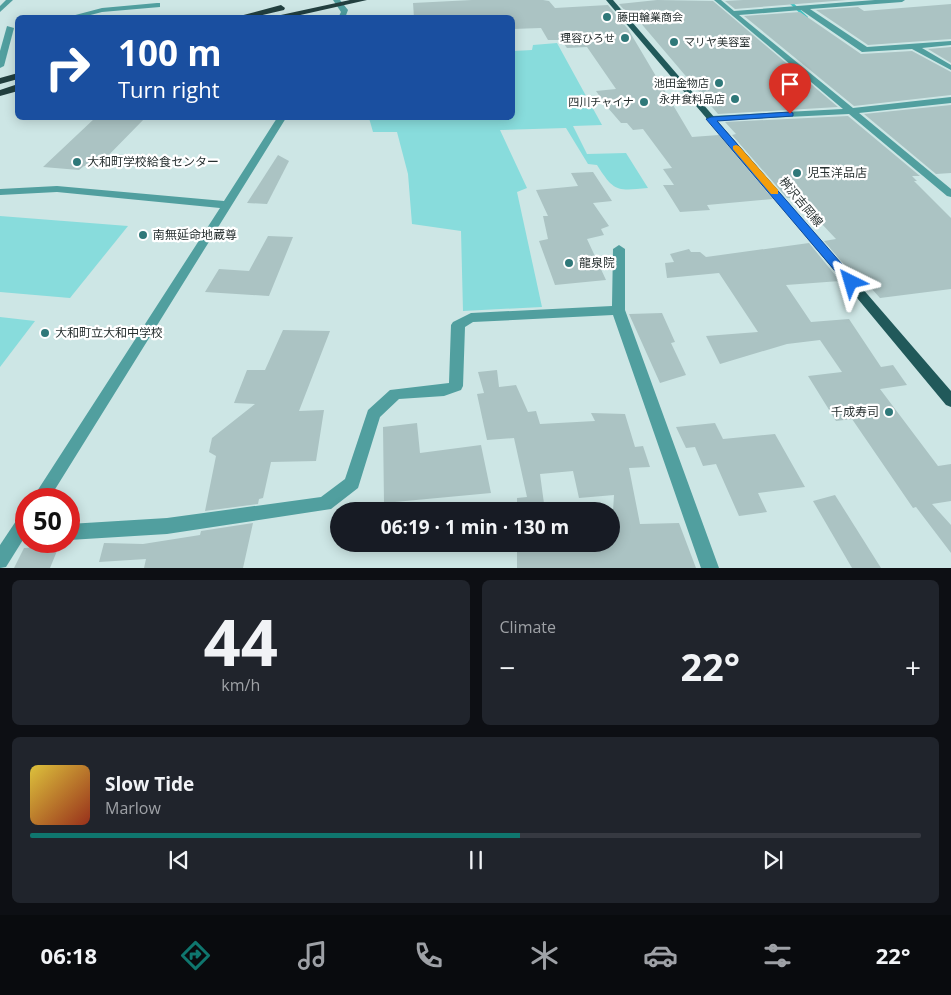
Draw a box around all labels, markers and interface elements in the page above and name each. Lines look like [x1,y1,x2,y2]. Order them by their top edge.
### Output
place label: 藤田輪業商会 [617,9,683,24]
marker: 藤田輪業商会 [601,11,613,23]
text: 100 m [118,29,222,76]
place label: 理容ひろせ [560,30,615,45]
marker: 理容ひろせ [619,32,631,44]
place label: マリヤ美容室 [684,34,750,49]
icon: right [35,35,100,100]
marker: マリヤ美容室 [668,36,680,48]
pin [769,63,811,114]
icon: arrive [776,70,804,98]
text: Turn right [118,74,220,104]
place label: 池田金物店 [654,75,709,90]
marker: 池田金物店 [713,77,725,89]
place label: 永井食料品店 [659,91,725,106]
marker: 永井食料品店 [729,93,741,105]
place label: 四川チャイナ [568,94,634,109]
marker: 四川チャイナ [638,96,650,108]
place label: 大和町学校給食センター [87,153,219,170]
marker: 大和町学校給食センター [71,156,83,168]
place label: 児玉洋品店 [807,164,867,181]
marker: 児玉洋品店 [791,167,803,179]
street label: 桝沢吉岡線 [776,173,827,230]
place label: 南無延命地蔵尊 [153,226,237,243]
marker: 南無延命地蔵尊 [137,229,149,241]
place label: 龍泉院 [579,254,615,271]
position arrow [824,255,876,307]
marker: 龍泉院 [563,257,575,269]
place label: 大和町立大和中学校 [55,324,163,341]
marker: 大和町立大和中学校 [39,327,51,339]
place label: 千成寿司 [831,403,879,420]
marker: 千成寿司 [883,406,895,418]
speed limit sign: 50 [15,488,80,553]
text: 06:19 · 1 min · 130 m [381,514,569,540]
text: 44 [204,597,278,685]
text: Climate [500,616,556,638]
text: 22° [680,640,740,692]
text: − [500,648,516,686]
text: + [905,648,921,686]
text: km/h [221,674,260,696]
text: Slow Tide [105,771,194,797]
text: Marlow [105,797,161,819]
icon: previous [165,846,193,874]
icon: pause [462,846,490,874]
icon: next [759,846,787,874]
icon: directions [178,938,213,973]
icon: music [295,938,330,973]
icon: phone [411,938,446,973]
icon: climate [527,938,562,973]
icon: car [643,938,678,973]
icon: filters [760,938,795,973]
text: 06:18 [41,940,97,970]
text: 22° [876,940,910,970]

